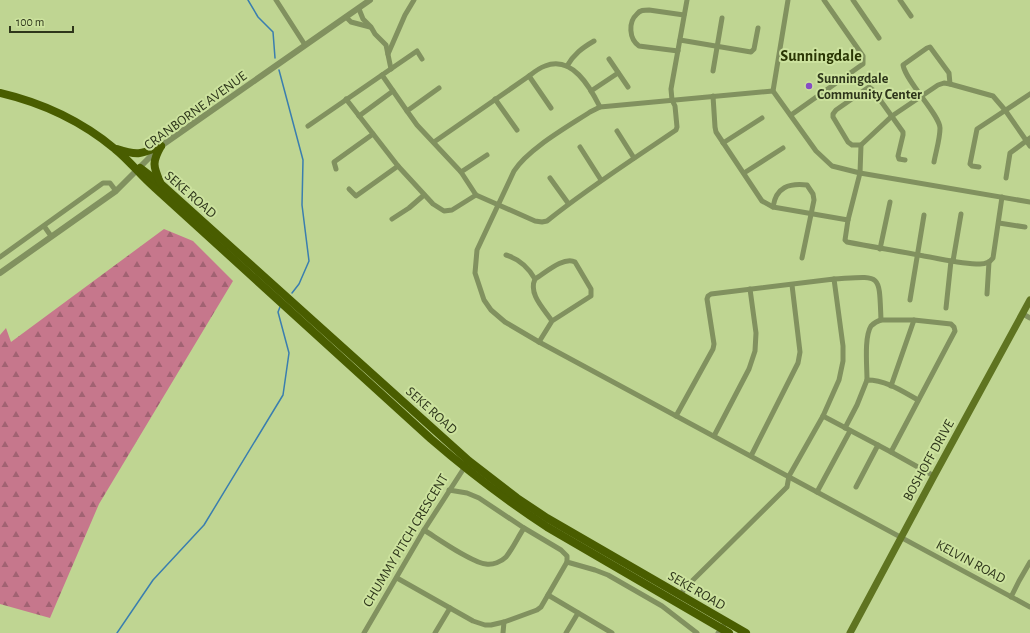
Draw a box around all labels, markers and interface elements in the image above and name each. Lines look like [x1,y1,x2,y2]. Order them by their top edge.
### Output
scale bar [10,8,73,34]
text: 100 m [16,16,44,28]
district label: Sunningdale [780,48,862,64]
street label: CRANBORNE AVENUE [142,69,250,153]
place label: Sunningdale Community Center [817,72,922,102]
marker: Sunningdale Community Center [804,81,814,91]
street label: SEKE ROAD [162,169,219,221]
street label: SEKE ROAD [403,384,460,437]
street label: BOSHOFF DRIVE [901,417,957,504]
street label: CHUMMY PITCH CRESCENT [361,471,451,609]
street label: KELVIN ROAD [933,538,1008,586]
street label: SEKE ROAD [665,569,728,613]

